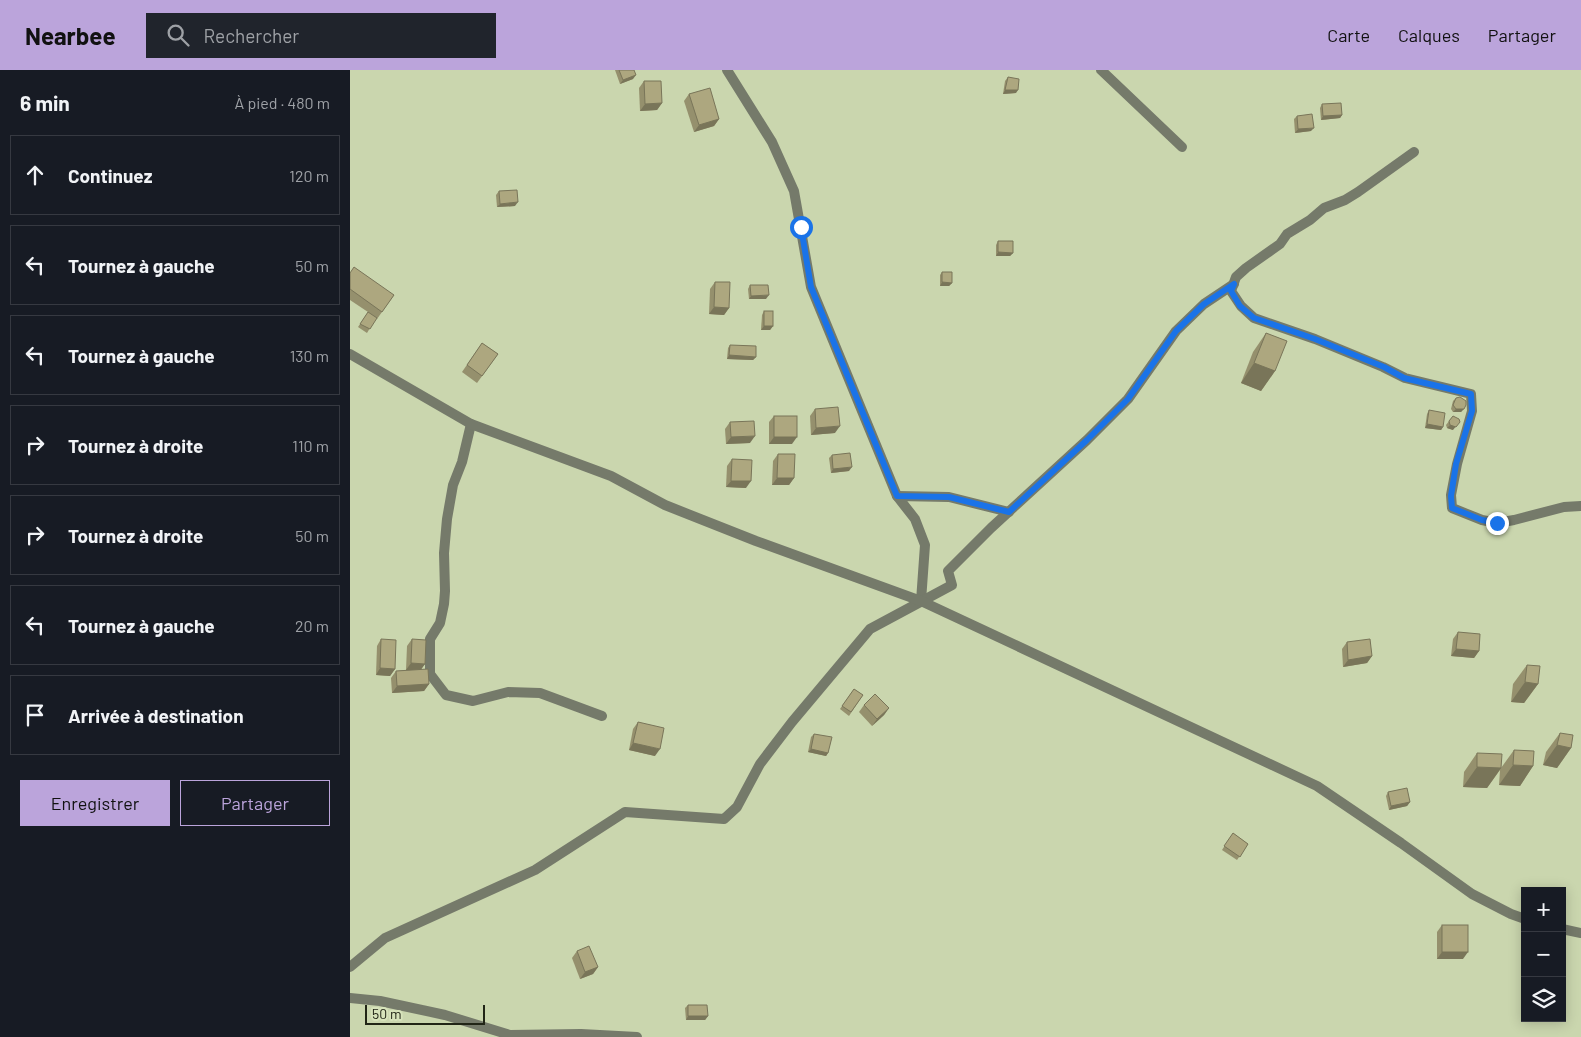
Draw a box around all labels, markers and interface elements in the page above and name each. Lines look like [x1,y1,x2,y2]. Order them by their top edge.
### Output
search box [146,13,496,58]
text: Nearbee [25,21,116,50]
icon: search [164,21,192,49]
text: Rechercher [204,24,299,47]
text: Carte [1327,24,1370,46]
text: Calques [1398,24,1460,46]
text: Partager [1488,24,1556,46]
text: 6 min [20,90,70,115]
text: À pied · 480 m [235,93,330,112]
icon: ahead [21,161,49,189]
text: Continuez [68,164,152,187]
text: 120 m [289,166,329,185]
route start [790,216,813,239]
icon: left [21,251,49,279]
text: Tournez à gauche [68,254,215,277]
text: 50 m [295,256,329,275]
icon: left [21,341,49,369]
text: Tournez à gauche [68,344,215,367]
text: 130 m [290,346,329,365]
icon: right [21,431,49,459]
text: Tournez à droite [68,434,204,457]
text: 110 m [292,436,329,455]
route end [1486,512,1509,535]
icon: right [21,521,49,549]
text: Tournez à droite [68,524,204,547]
text: 50 m [295,526,329,545]
icon: left [21,611,49,639]
text: Tournez à gauche [68,614,215,637]
text: 20 m [295,616,329,635]
icon: arrive [21,701,49,729]
text: Arrivée à destination [68,704,244,727]
button: Enregistrer [20,780,170,826]
button: Partager [180,780,330,826]
map controls [1521,887,1566,1022]
button: + [1521,887,1566,932]
button: − [1521,932,1566,977]
button: layers [1521,977,1566,1022]
scale bar [365,1002,485,1025]
text: 50 m [372,1005,401,1022]

